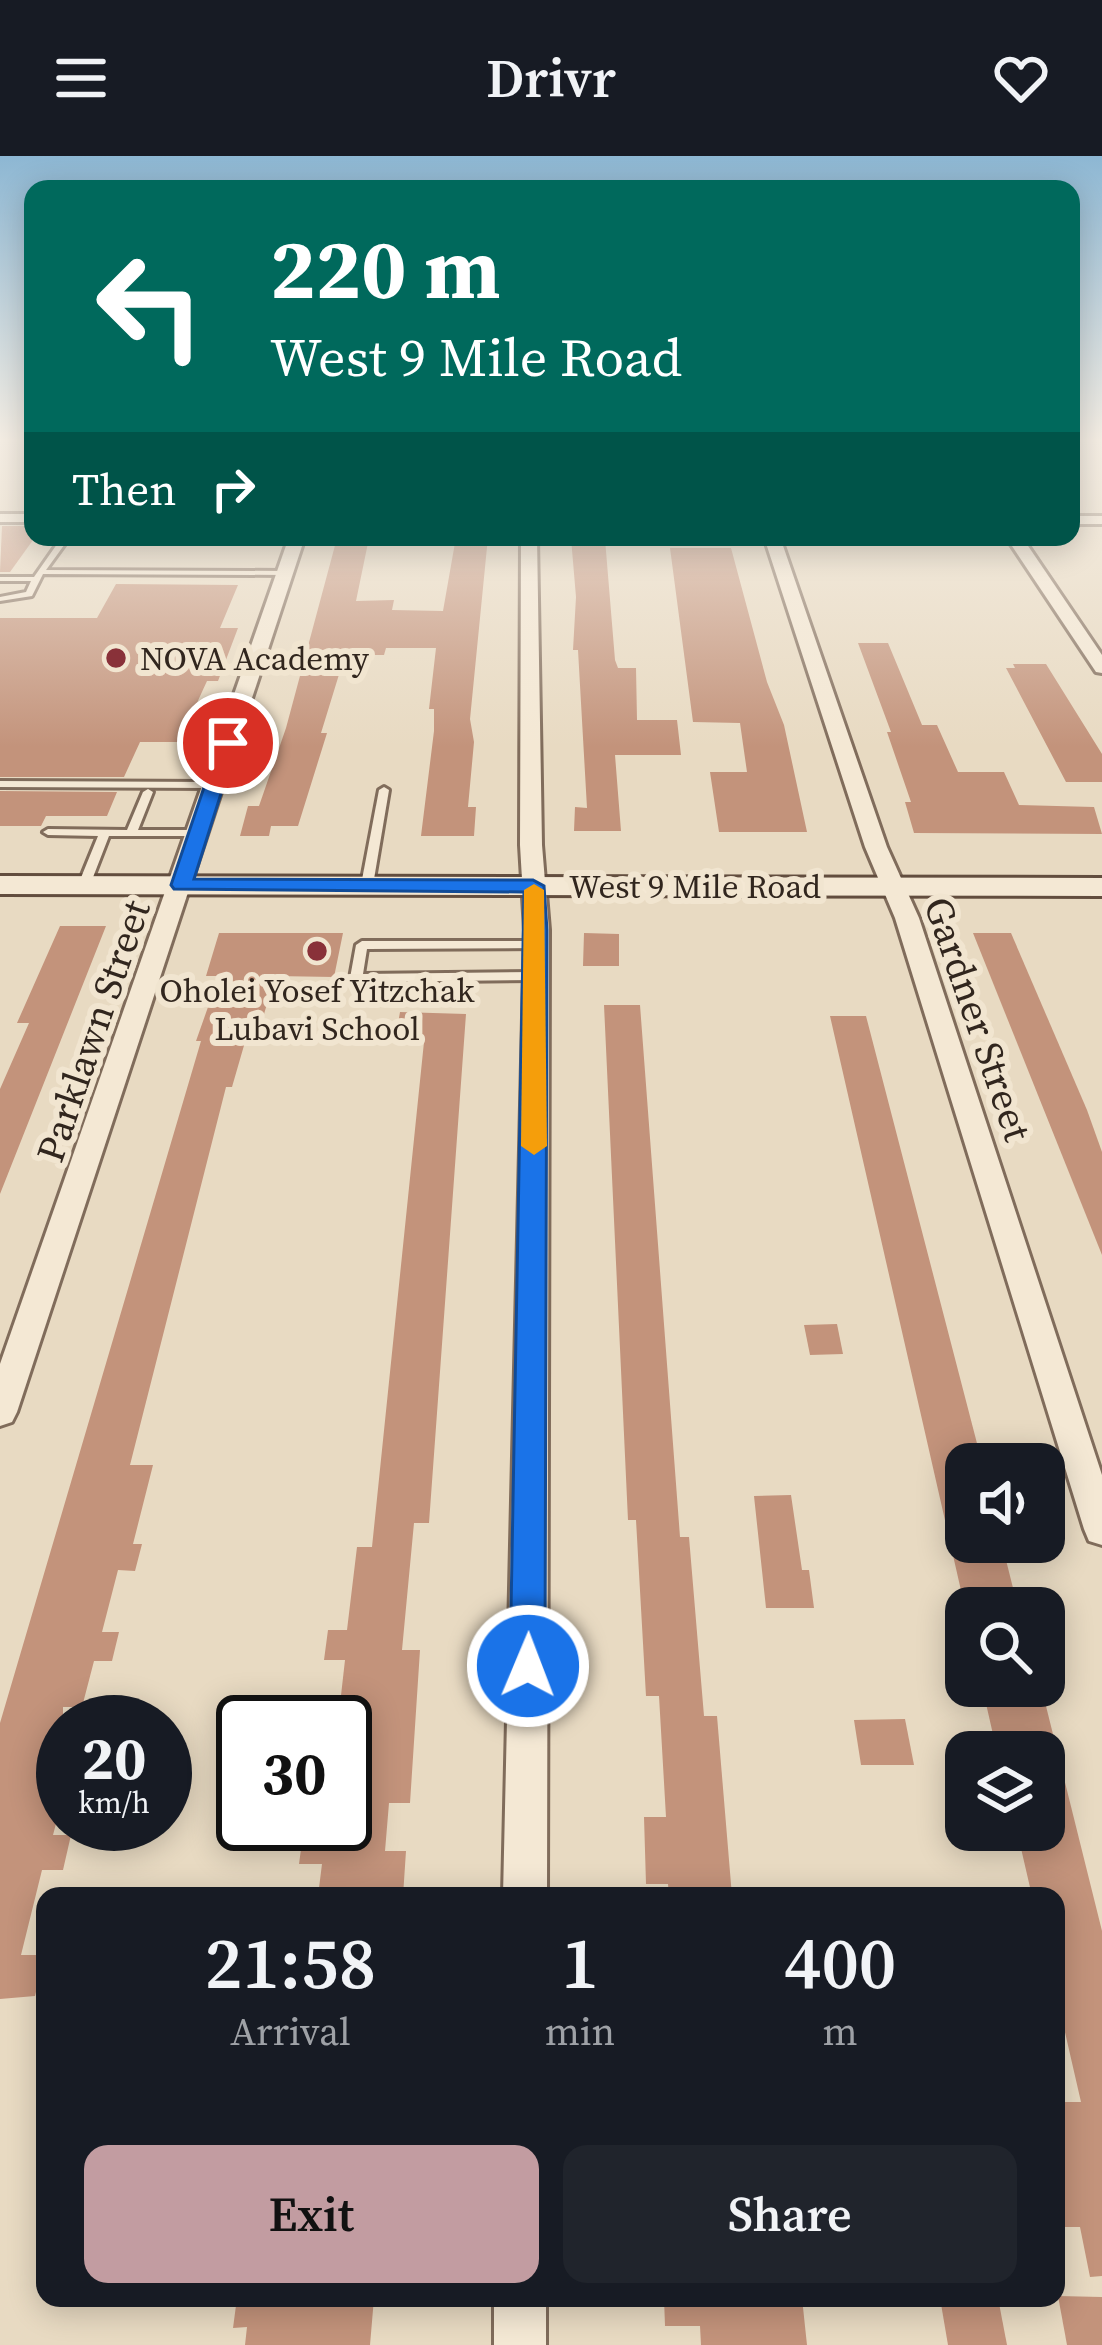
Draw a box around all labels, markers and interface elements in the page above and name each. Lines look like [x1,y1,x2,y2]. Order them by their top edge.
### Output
text: Drivr [486,41,616,115]
icon: menu [48,45,114,111]
icon: heart [988,45,1054,111]
text: 220 m [270,211,501,326]
icon: left [72,228,228,384]
text: West 9 Mile Road [270,320,682,394]
icon: right [200,456,266,522]
text: Then [72,458,176,520]
place label: NOVA Academy [140,636,369,681]
marker: NOVA Academy [103,645,129,671]
pin [177,692,279,794]
icon: arrive [195,710,261,776]
street label: West 9 Mile Road [569,864,821,909]
street label: Gardner Street [912,890,1045,1148]
street label: Parklawn Street [23,893,163,1169]
marker: Oholei Yosef Yitzchak Lubavi School [304,938,330,964]
place label: Oholei Yosef Yitzchak Lubavi School [160,968,475,1051]
map controls [945,1443,1065,1851]
button: sound [945,1443,1065,1563]
button: search [945,1587,1065,1707]
position arrow [465,1603,591,1729]
speed limit sign: 30 [216,1695,372,1851]
text: 20 [81,1717,147,1799]
button: layers [945,1731,1065,1851]
text: km/h [78,1782,150,1823]
text: 21:58 [205,1913,376,2012]
text: 1 [561,1913,599,2012]
text: 400 [784,1913,896,2012]
text: Arrival [230,2005,351,2058]
text: min [545,2005,615,2058]
text: m [823,2005,858,2058]
button: Exit [84,2145,539,2283]
button: Share [563,2145,1017,2283]

